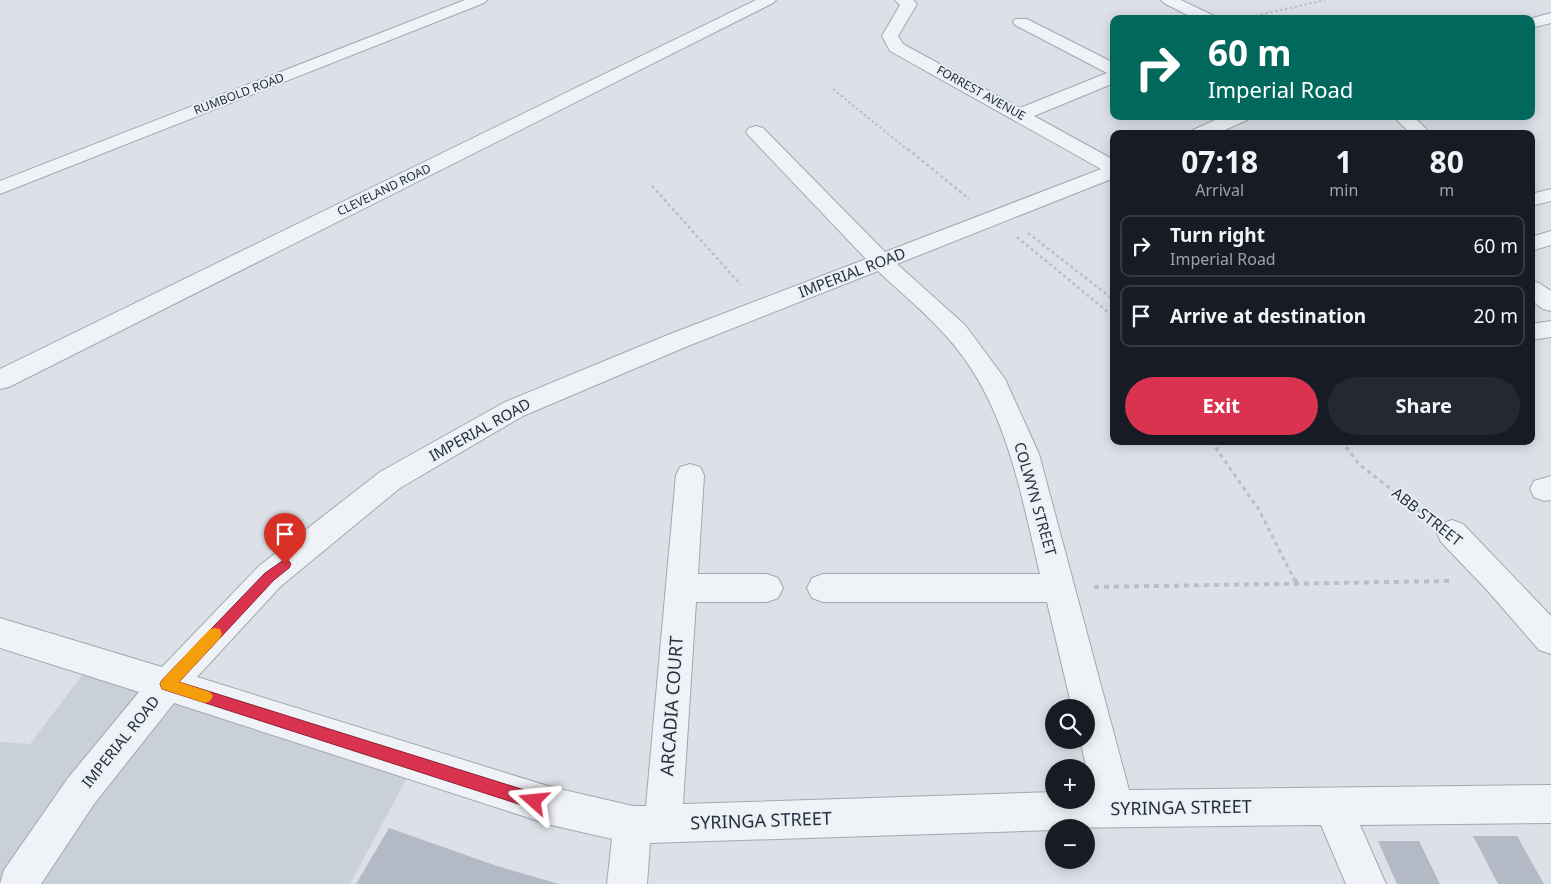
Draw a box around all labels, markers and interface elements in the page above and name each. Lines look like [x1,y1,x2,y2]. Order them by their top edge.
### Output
text: 60 m [1208,29,1291,76]
icon: right [1125,35,1190,100]
street label: FORREST AVENUE [934,61,1029,124]
street label: RUMBOLD ROAD [191,68,287,119]
text: Imperial Road [1208,74,1353,104]
text: 07:18 [1181,141,1258,182]
text: 1 [1335,141,1352,182]
text: 80 [1429,141,1464,182]
street label: CLEVELAND ROAD [334,159,434,220]
text: Arrival [1195,179,1244,201]
text: min [1329,179,1358,201]
text: m [1439,179,1454,201]
text: Turn right [1170,222,1265,248]
icon: right [1127,232,1155,260]
text: 60 m [1474,233,1518,259]
street label: IMPERIAL ROAD [795,242,908,302]
text: Imperial Road [1170,248,1276,270]
icon: arrive [1127,302,1155,330]
text: Arrive at destination [1170,303,1366,329]
text: 20 m [1474,303,1518,329]
button: Exit [1125,377,1318,435]
button: Share [1328,377,1520,435]
street label: IMPERIAL ROAD [425,393,534,465]
street label: COLWYN STREET [1010,440,1062,558]
street label: ABB STREET [1388,482,1467,550]
pin [264,513,306,564]
icon: arrive [271,520,299,548]
street label: ARCADIA COURT [654,635,688,777]
street label: IMPERIAL ROAD [77,691,164,792]
map controls [1045,699,1095,869]
button: search [1045,699,1095,749]
button: + [1045,759,1095,809]
position arrow [507,774,559,826]
street label: SYRINGA STREET [1110,794,1252,820]
street label: SYRINGA STREET [690,806,832,834]
button: − [1045,819,1095,869]

